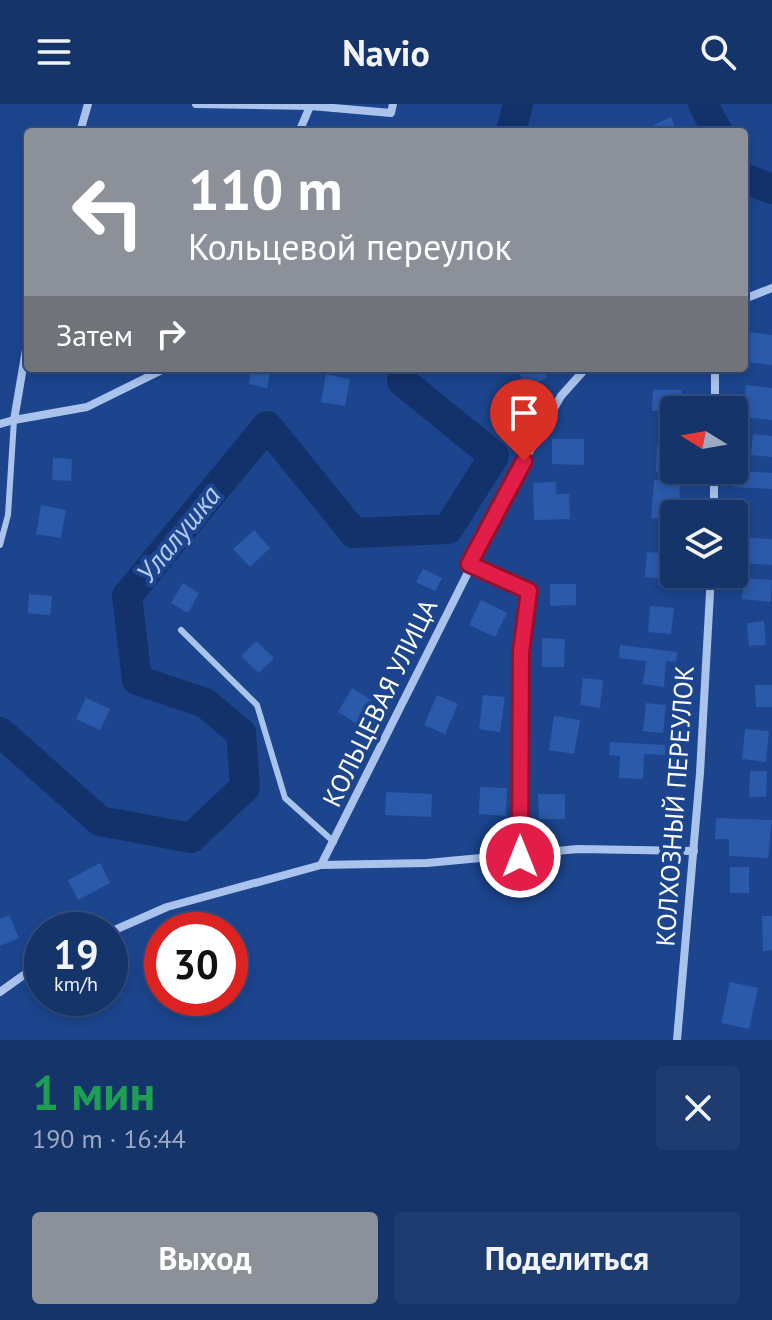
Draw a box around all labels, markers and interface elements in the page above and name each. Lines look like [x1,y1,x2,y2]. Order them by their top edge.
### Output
text: Navio [342,29,430,76]
icon: menu [32,30,76,74]
icon: search [696,30,740,74]
text: 110 m [188,153,343,225]
icon: left [56,160,160,264]
text: Кольцевой переулок [188,223,512,270]
icon: right [149,312,193,356]
text: Затем [56,315,133,354]
pin [490,379,558,461]
icon: arrive [502,391,546,435]
north arrow [660,396,748,484]
map controls [660,396,748,588]
water label: Улалушка [127,477,228,590]
button: layers [660,500,748,588]
street label: КОЛЬЦЕВАЯ УЛИЦА [315,593,444,812]
street label: КОЛХОЗНЫЙ ПЕРЕУЛОК [648,664,701,948]
position arrow [478,815,562,899]
speed limit sign: 30 [144,912,248,1016]
text: 19 [53,928,99,980]
text: km/h [54,971,98,997]
text: 1 мин [32,1061,155,1123]
button: close [656,1066,740,1150]
text: 190 m · 16:44 [32,1122,186,1155]
button: Выход [32,1212,378,1304]
button: Поделиться [394,1212,740,1304]

